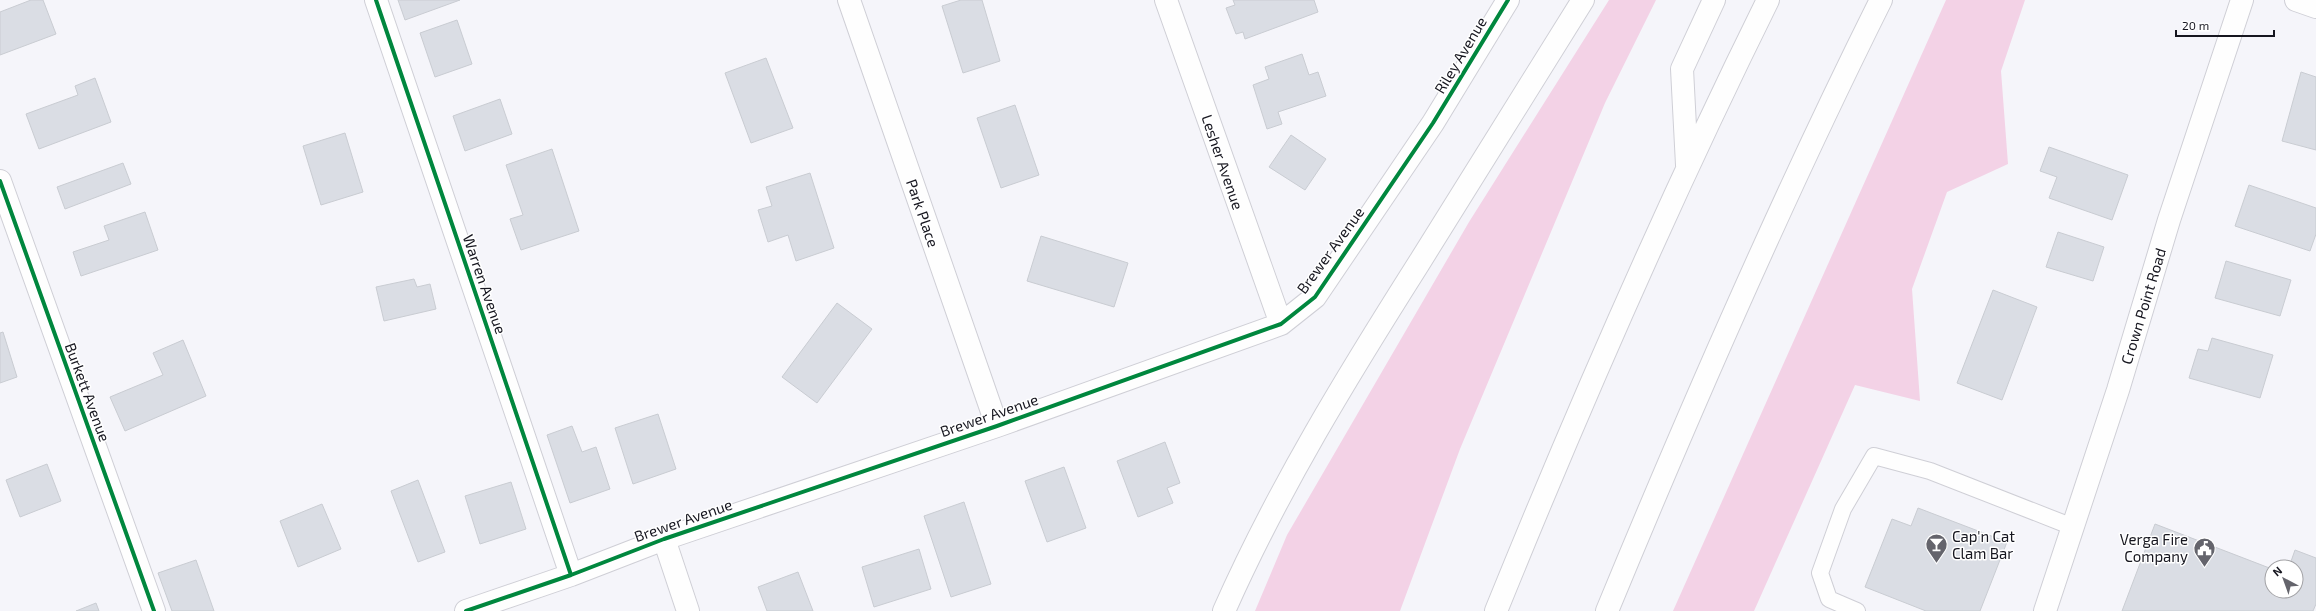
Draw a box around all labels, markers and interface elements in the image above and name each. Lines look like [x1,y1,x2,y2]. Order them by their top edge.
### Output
scale bar [2176,12,2274,38]
street label: Riley Avenue [1430,13,1490,97]
text: 20 m [2182,18,2209,32]
street label: Lesher Avenue [1198,112,1248,212]
street label: Park Place [903,177,943,249]
street label: Brewer Avenue [1293,203,1367,297]
street label: Warren Avenue [460,232,510,336]
street label: Crown Point Road [2117,246,2169,366]
street label: Burkett Avenue [62,340,114,444]
street label: Brewer Avenue [938,390,1040,440]
street label: Brewer Avenue [632,495,734,545]
place label: Cap'n Cat Clam Bar [1952,527,2015,562]
place label: Verga Fire Company [2120,530,2188,565]
bar icon: Cap'n Cat Clam Bar [1923,532,1949,565]
public building icon: Verga Fire Company [2191,535,2217,568]
north arrow [2264,559,2304,599]
text: N [2270,564,2284,579]

